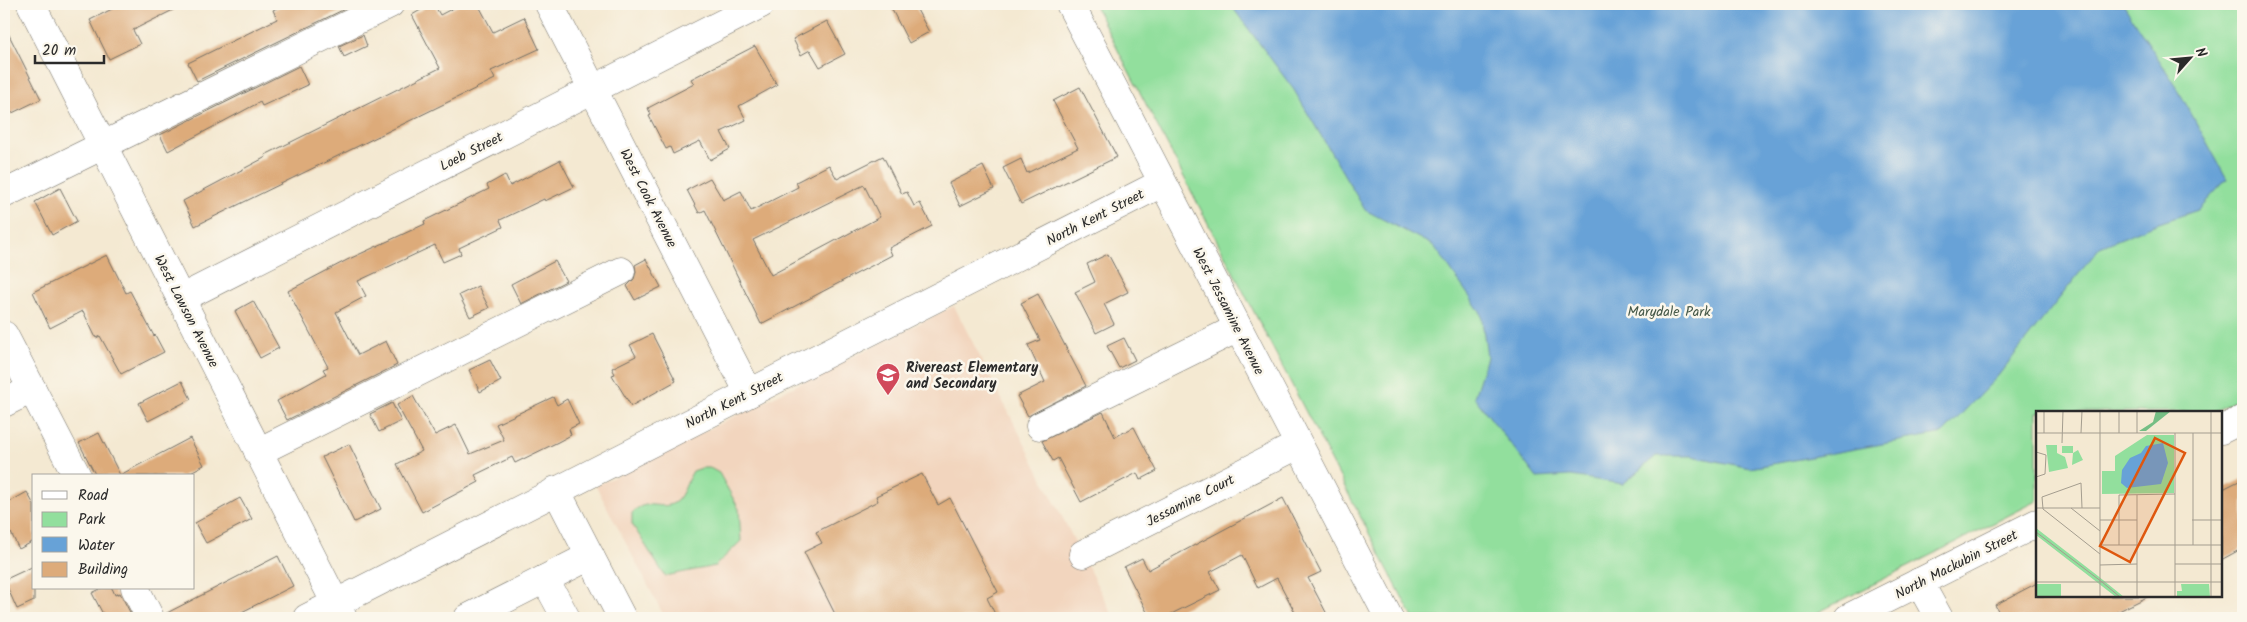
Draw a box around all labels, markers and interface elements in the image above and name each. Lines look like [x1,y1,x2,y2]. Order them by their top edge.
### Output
scale bar [35,32,104,64]
north arrow [2164,32,2214,82]
text: 20 m [42,39,76,63]
text: N [2189,44,2213,62]
street label: Loeb Street [436,126,508,177]
street label: West Cook Avenue [614,145,683,252]
street label: North Kent Street [1043,183,1149,252]
street label: West Jessamine Avenue [1186,244,1270,380]
street label: West Lawson Avenue [148,251,224,373]
park label: Marydale Park [1627,301,1711,323]
place label: Rivereast Elementary and Secondary [906,357,1039,395]
school or university icon: Rivereast Elementary and Secondary [875,362,901,396]
street label: North Kent Street [682,366,788,435]
inset map [2036,411,2222,597]
street label: Jessamine Court [1142,469,1239,533]
legend [32,474,195,590]
text: Road [78,484,109,508]
text: Park [78,508,106,532]
street label: North Mackubin Street [1891,524,2022,605]
text: Water [78,534,115,558]
text: Building [78,558,128,582]

